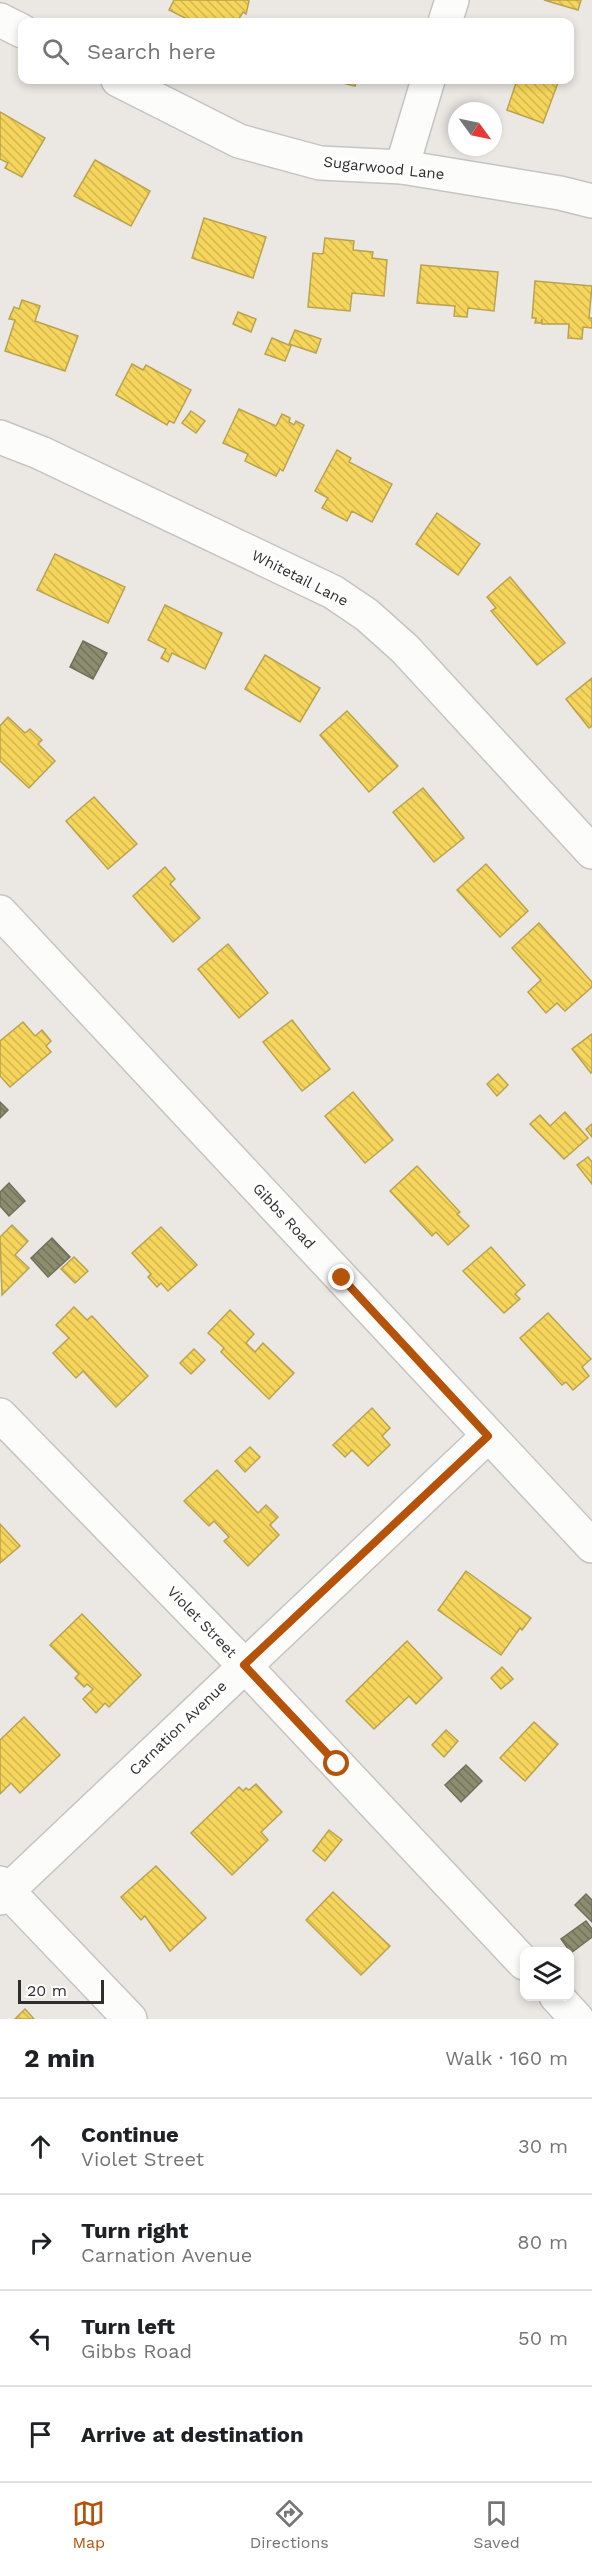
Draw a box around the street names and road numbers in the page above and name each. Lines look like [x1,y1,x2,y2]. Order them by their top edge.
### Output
street label: Sugarwood Lane [323,153,445,183]
street label: Whitetail Lane [249,546,351,610]
street label: Gibbs Road [249,1179,319,1253]
street label: Violet Street [163,1583,241,1662]
street label: Carnation Avenue [126,1677,230,1779]

